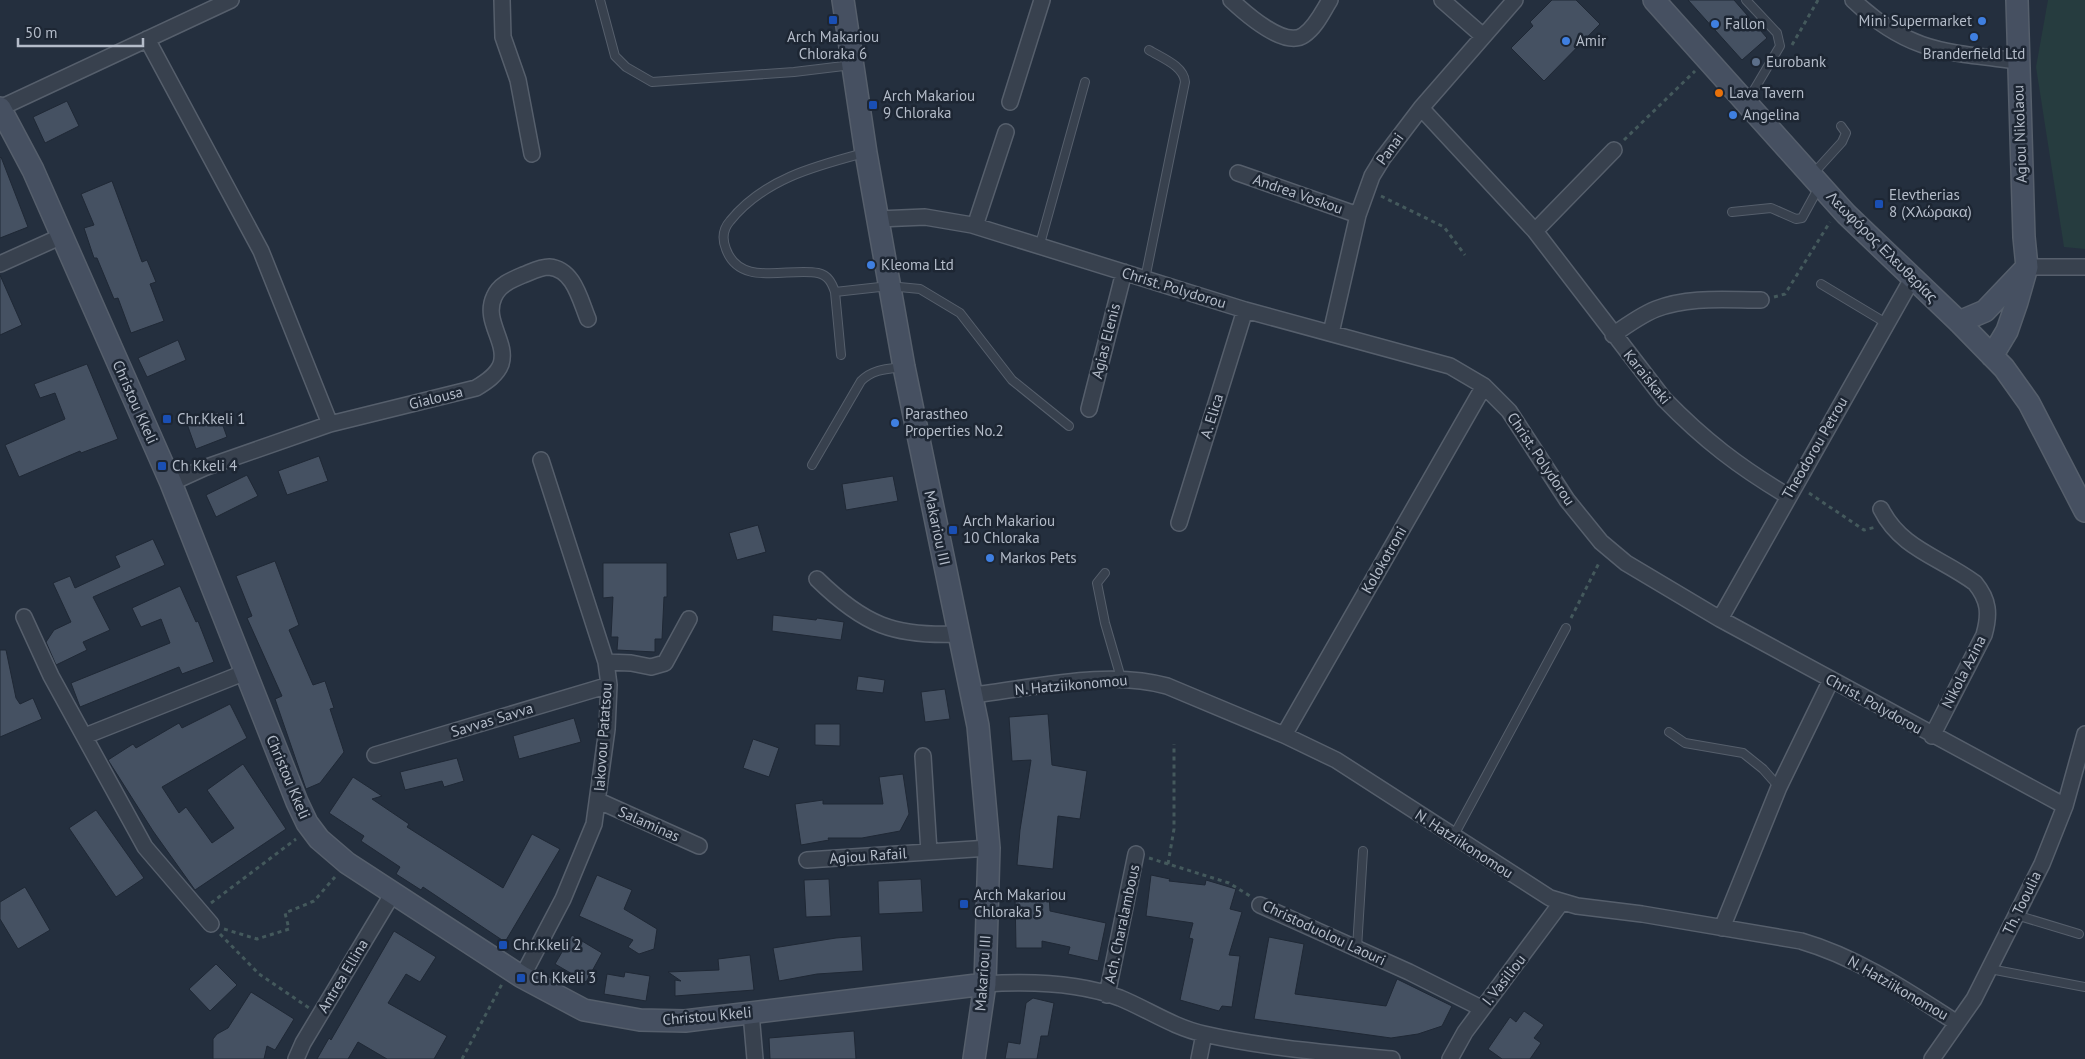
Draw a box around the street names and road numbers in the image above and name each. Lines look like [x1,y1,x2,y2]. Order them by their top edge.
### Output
street label: Agiou Nikolaou [2008,85,2031,183]
street label: Panai [1372,129,1408,168]
street label: Andrea Voskou [1251,169,1346,218]
street label: Λεωφόρος Ελευθερίας [1823,187,1942,306]
street label: Christ. Polydorou [1120,263,1229,312]
street label: Agias Elenis [1087,301,1124,381]
street label: Karaiskaki [1620,345,1675,408]
street label: Christou Kkeli [109,357,162,447]
street label: Gialousa [407,382,465,413]
street label: A. Elica [1196,391,1227,441]
street label: Theodorou Petrou [1778,393,1852,502]
street label: Christ. Polydorou [1503,409,1580,509]
street label: Makariou III [920,489,955,567]
street label: Kolokotroni [1357,523,1410,597]
street label: Nikola Azina [1937,632,1990,711]
street label: Christ. Polydorou [1822,669,1926,738]
street label: N. Hatziikonomou [1014,670,1128,699]
street label: Iakovou Patatsou [589,682,616,792]
street label: Savvas Savva [448,698,535,741]
street label: Christou Kkeli [262,732,315,822]
street label: Salaminas [615,802,683,846]
street label: N. Hatziikonomou [1412,805,1517,882]
street label: Agiou Rafail [829,843,908,868]
street label: Ach. Charalambous [1100,863,1143,985]
street label: Th. Tooulia [1998,868,2045,938]
street label: Christoduolou Laouri [1259,896,1389,969]
street label: Makariou III [970,934,995,1012]
street label: Antrea Ellina [313,935,372,1016]
street label: I. Vasiliou [1478,950,1530,1009]
street label: N. Hatziikonomou [1845,951,1952,1024]
street label: Christou Kkeli [662,1002,752,1029]

